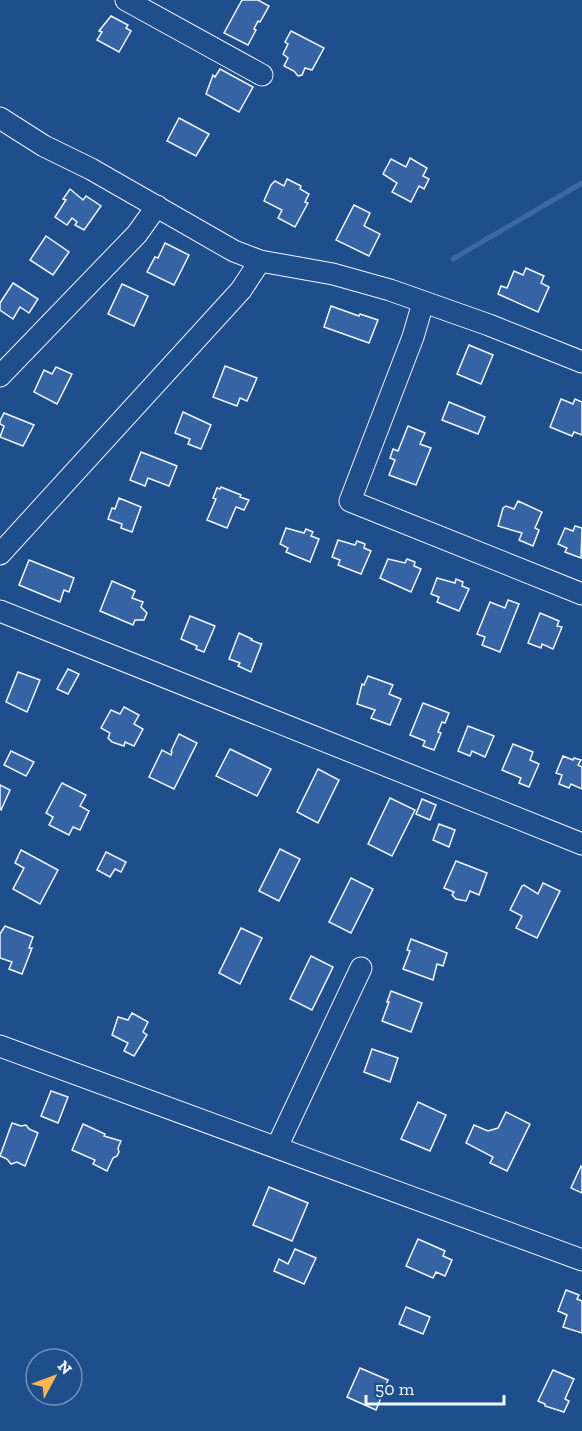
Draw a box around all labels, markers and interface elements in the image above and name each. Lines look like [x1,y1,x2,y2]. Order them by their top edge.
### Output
north arrow [24,1347,84,1407]
text: N [54,1357,76,1378]
scale bar [366,1368,504,1406]
text: 50 m [375,1378,415,1400]

